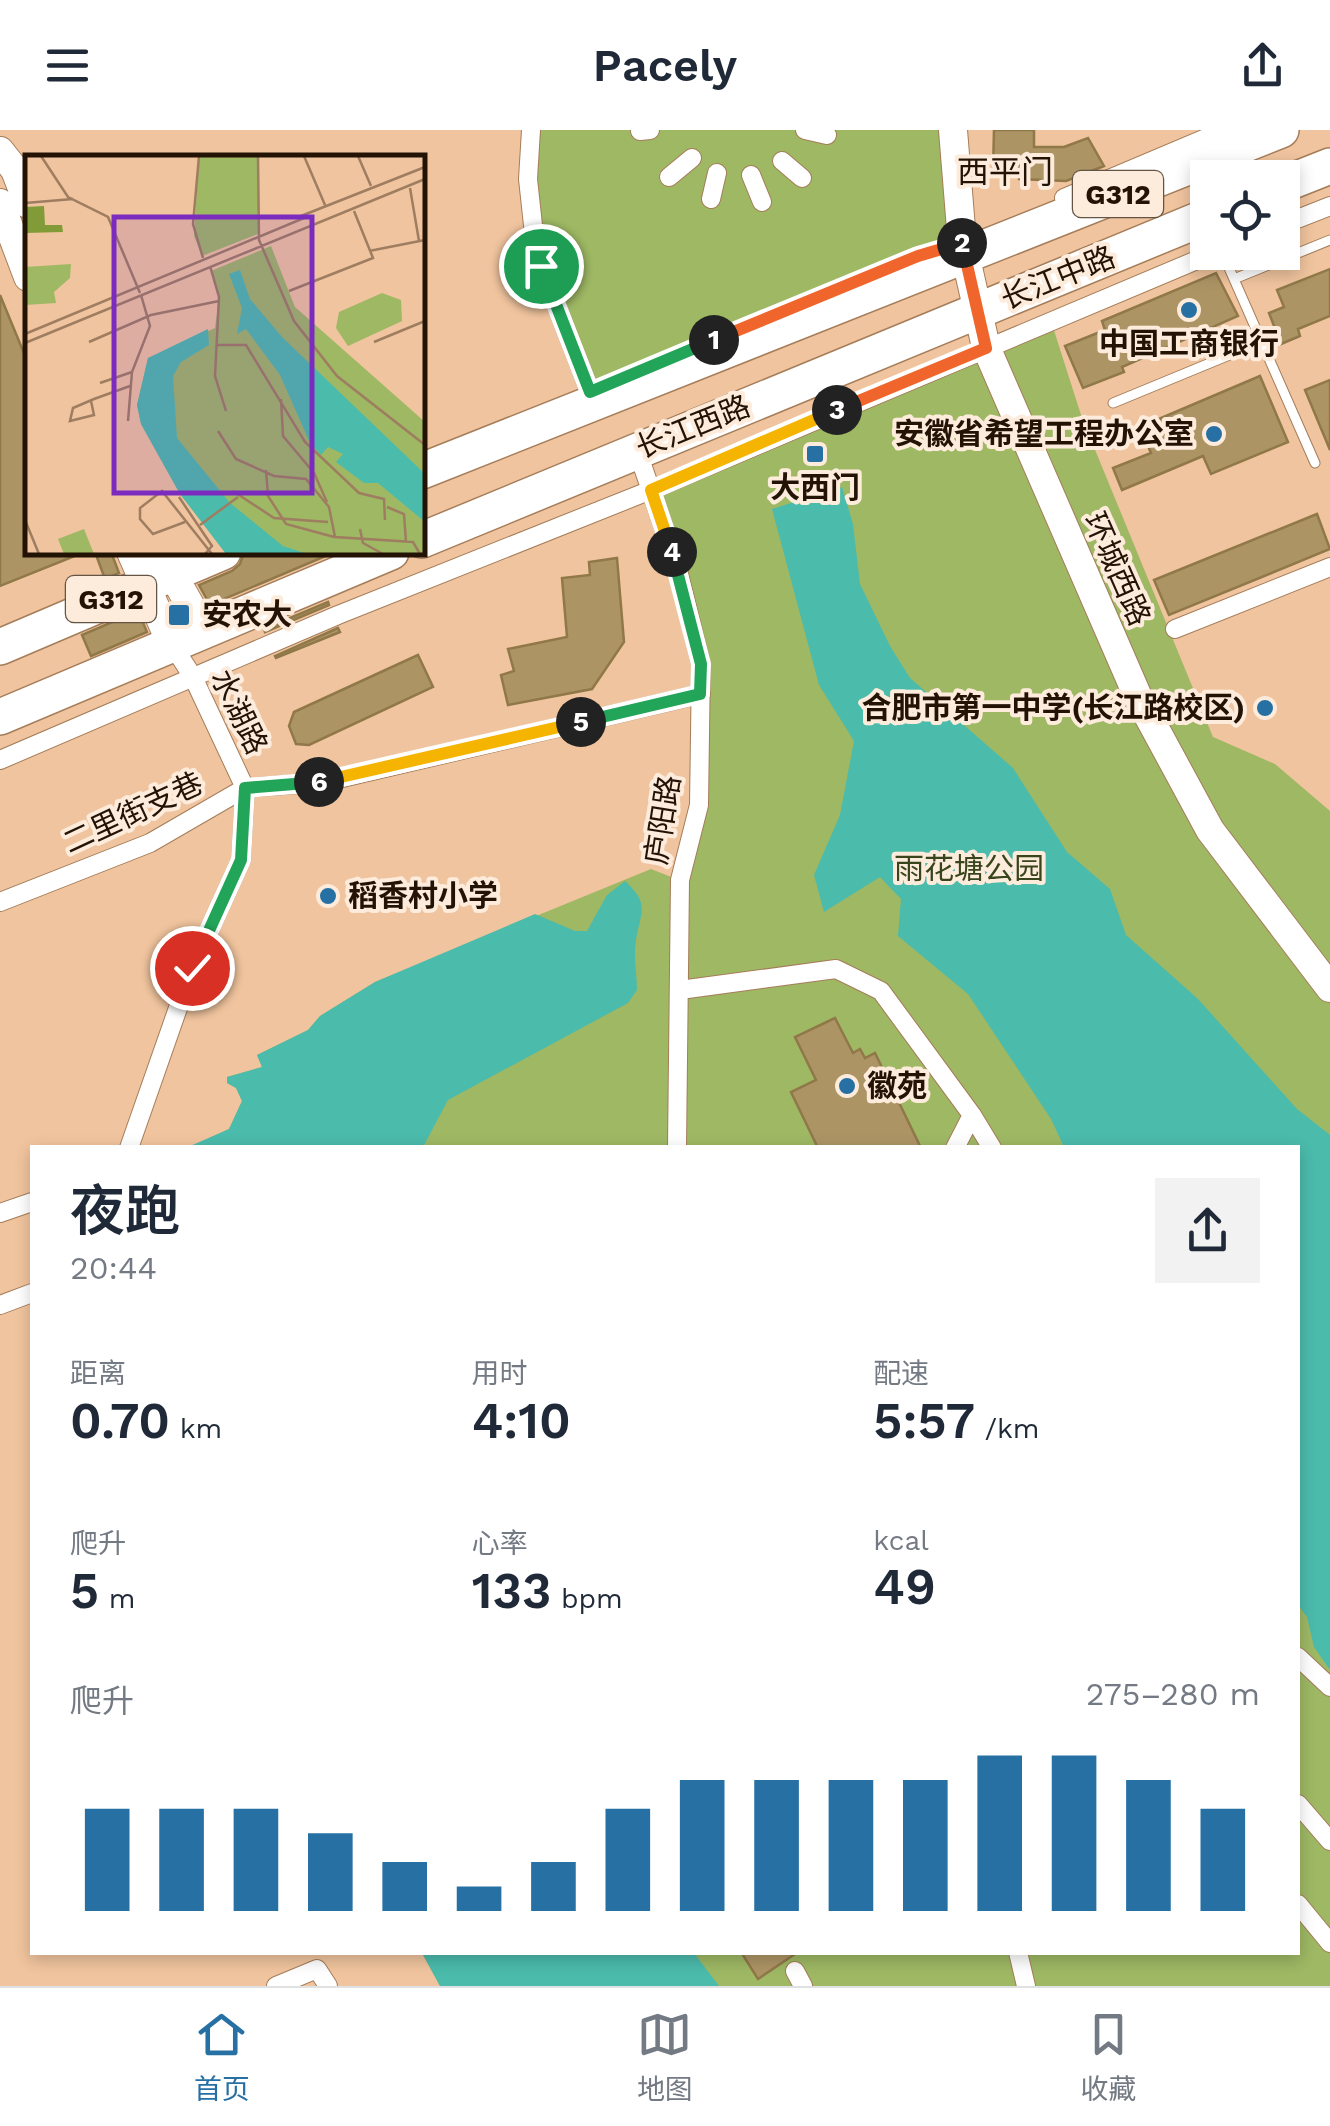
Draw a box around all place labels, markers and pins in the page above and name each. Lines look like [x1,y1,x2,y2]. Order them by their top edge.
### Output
pin: 2 [937,218,987,268]
pin [499,224,584,309]
marker: 中国工商银行 [1178,299,1200,321]
pin: 1 [689,315,739,365]
place label: 中国工商银行 [1099,326,1279,361]
pin: 3 [812,385,862,435]
place label: 安徽省希望工程办公室 [894,416,1194,451]
marker: 安徽省希望工程办公室 [1203,423,1225,445]
marker: 大西门 [804,443,826,465]
place label: 大西门 [770,470,860,505]
pin: 4 [647,527,697,577]
place label: 安农大 [202,597,292,632]
marker: 安农大 [166,602,192,628]
place label: 合肥市第一中学(长江路校区) [862,690,1245,725]
pin: 5 [556,697,606,747]
marker: 合肥市第一中学(长江路校区) [1254,697,1276,719]
pin: 6 [294,757,344,807]
place label: 稻香村小学 [348,878,498,913]
marker: 稻香村小学 [317,885,339,907]
pin [150,926,235,1011]
place label: 徽苑 [867,1068,927,1103]
marker: 徽苑 [836,1075,858,1097]

